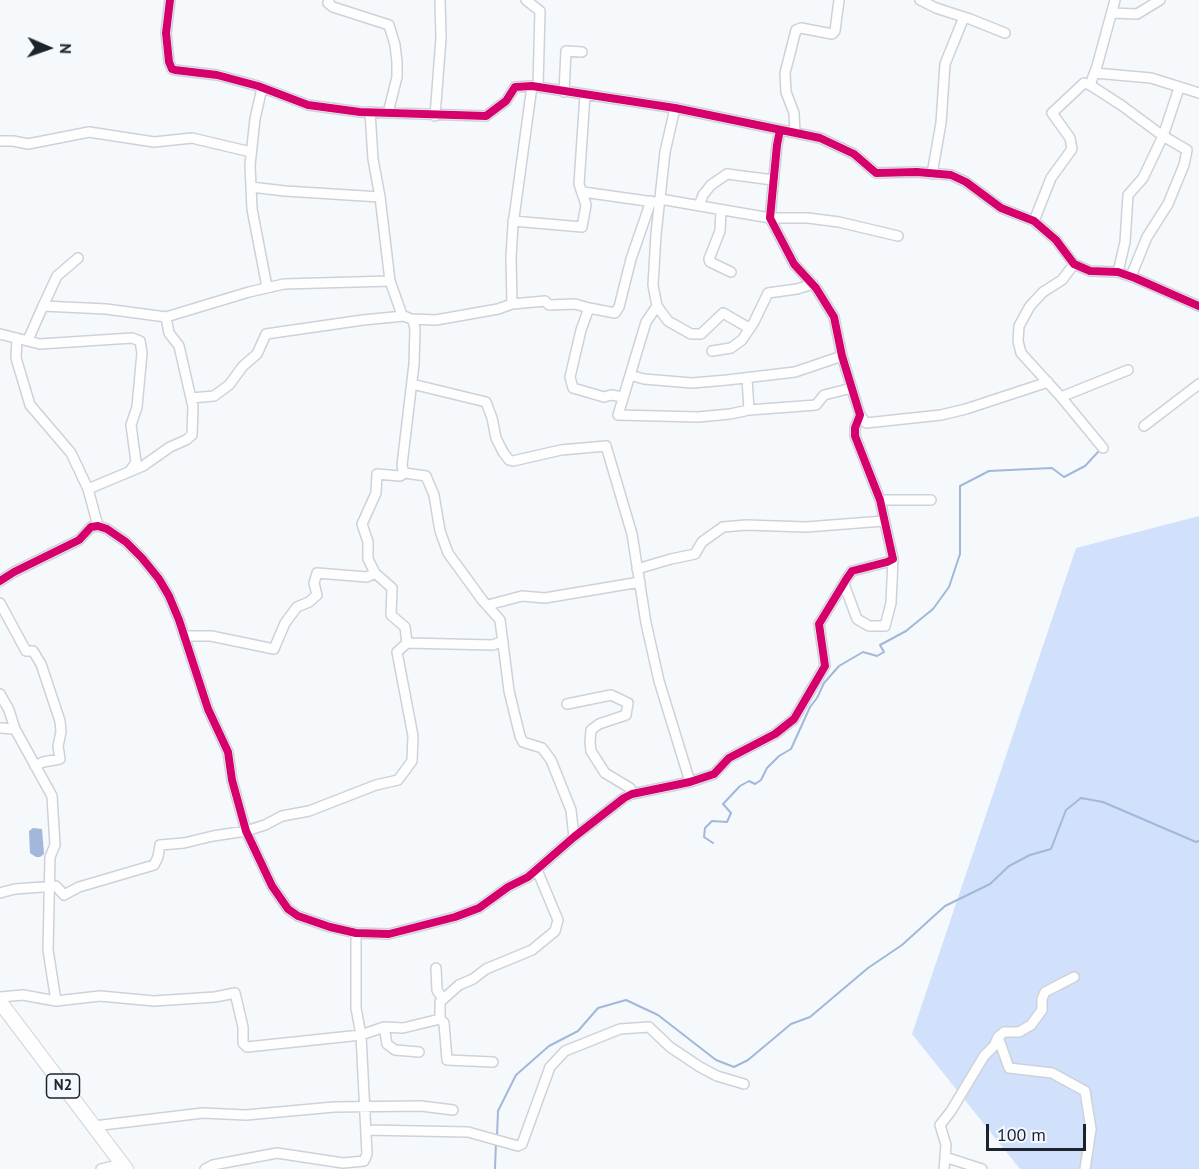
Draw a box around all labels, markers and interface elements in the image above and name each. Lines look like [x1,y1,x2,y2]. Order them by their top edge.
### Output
north arrow [18,18,78,78]
text: N [56,43,76,54]
road number: N2 [46,1074,80,1098]
scale bar [989,1112,1090,1150]
text: 100 m [997,1123,1046,1146]

